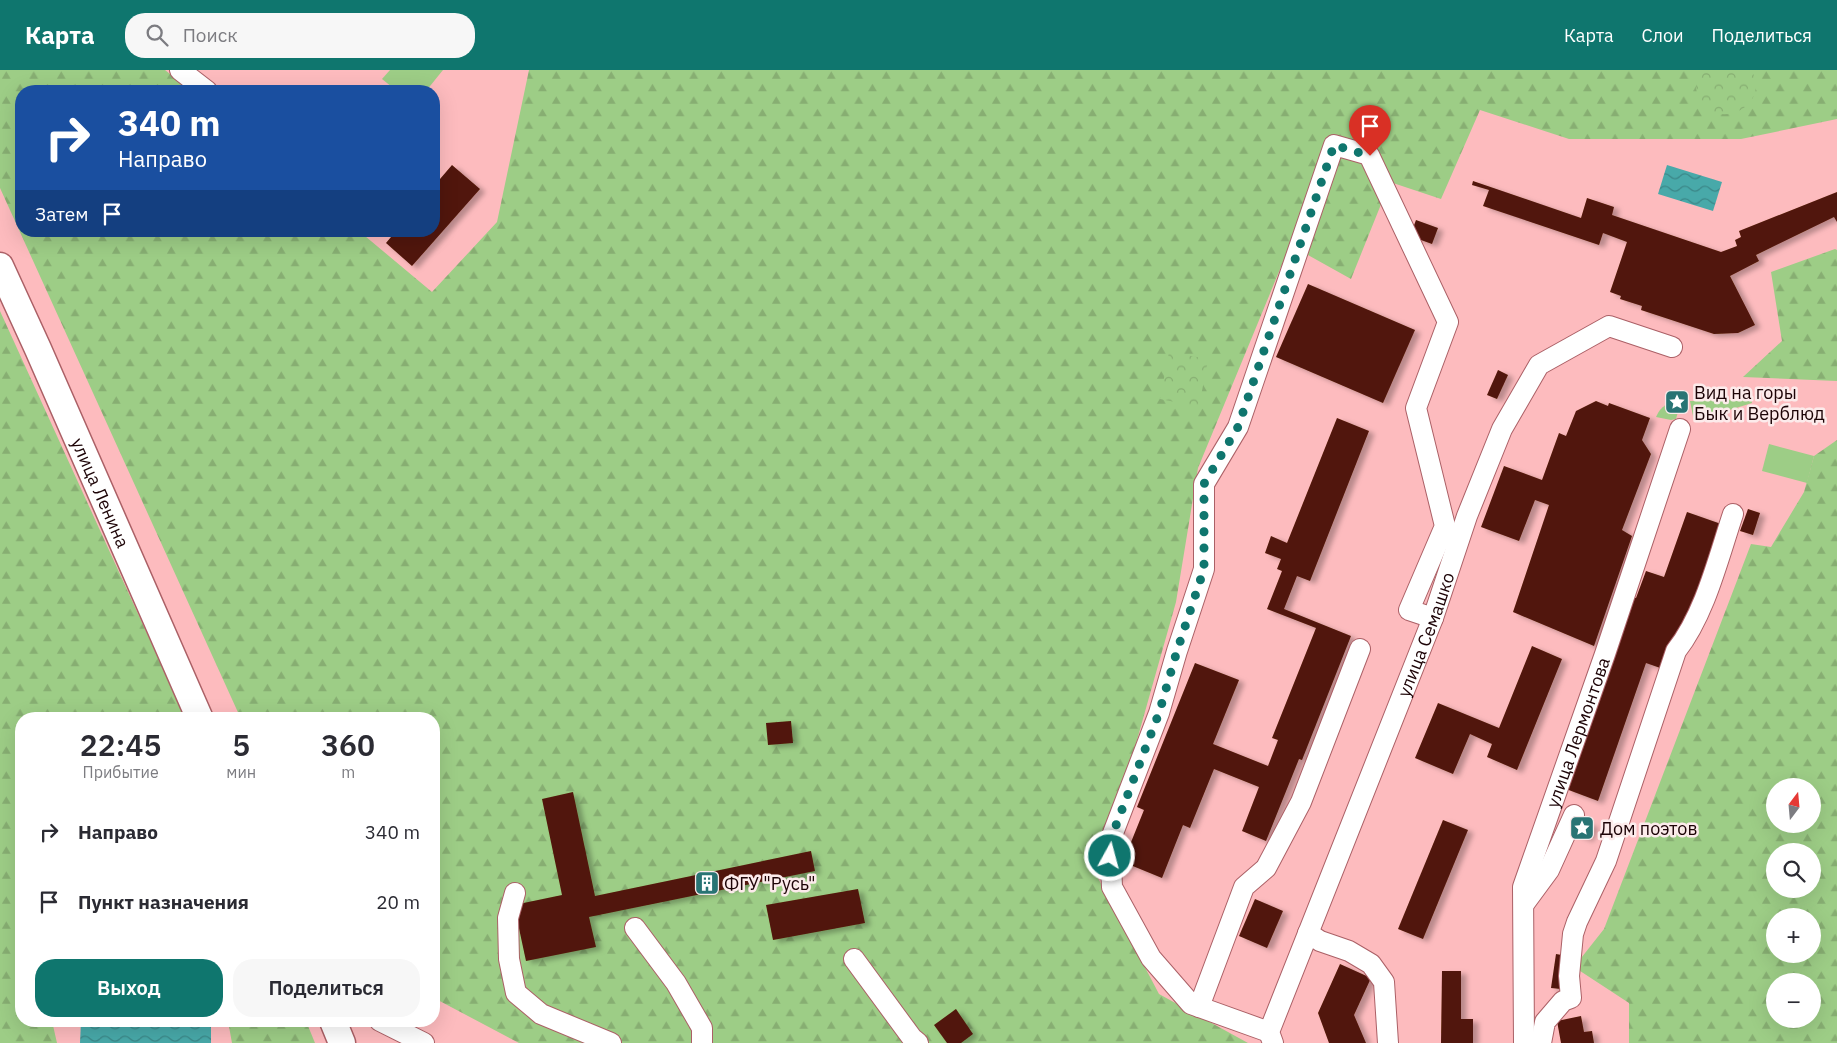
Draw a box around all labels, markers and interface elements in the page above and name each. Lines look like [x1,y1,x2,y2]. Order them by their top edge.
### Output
search box [125,13,475,58]
text: Карта [25,19,95,51]
icon: search [143,21,171,49]
text: Поиск [183,23,238,47]
text: Карта [1564,24,1614,47]
text: Слои [1642,24,1684,47]
text: Поделиться [1712,24,1812,47]
text: 340 m [118,100,221,146]
icon: right [35,105,100,170]
pin [1349,105,1391,156]
icon: arrive [1356,112,1384,140]
text: Направо [118,144,207,173]
icon: arrive [98,200,126,228]
text: Затем [35,202,88,226]
place label: Вид на горы Бык и Верблюд [1694,381,1825,425]
place icon: Вид на горы Бык и Верблюд [1664,389,1690,415]
street label: улица Ленина [67,434,135,551]
street label: улица Семашко [1391,569,1459,700]
street label: улица Лермонтова [1540,654,1615,811]
text: 22:45 [80,725,161,764]
text: 5 [232,725,250,764]
text: 360 [321,725,375,764]
text: Прибытие [83,762,159,782]
text: мин [226,762,256,782]
text: m [341,762,355,782]
north arrow [1766,778,1821,832]
map controls [1766,778,1821,1028]
place icon: Дом поэтов [1569,815,1595,841]
place label: Дом поэтов [1600,817,1698,840]
icon: right [35,818,63,846]
text: Направо [78,820,158,844]
text: 340 m [365,820,420,844]
position arrow [1083,829,1135,881]
button: search [1766,843,1821,898]
building icon: ФГУ "Русь" [694,870,720,896]
place label: ФГУ "Русь" [724,872,816,895]
icon: arrive [35,888,63,916]
text: Пункт назначения [78,890,249,914]
text: 20 m [376,890,420,914]
button: + [1766,908,1821,963]
button: Выход [35,959,223,1017]
button: Поделиться [233,959,420,1017]
button: − [1766,973,1821,1028]

